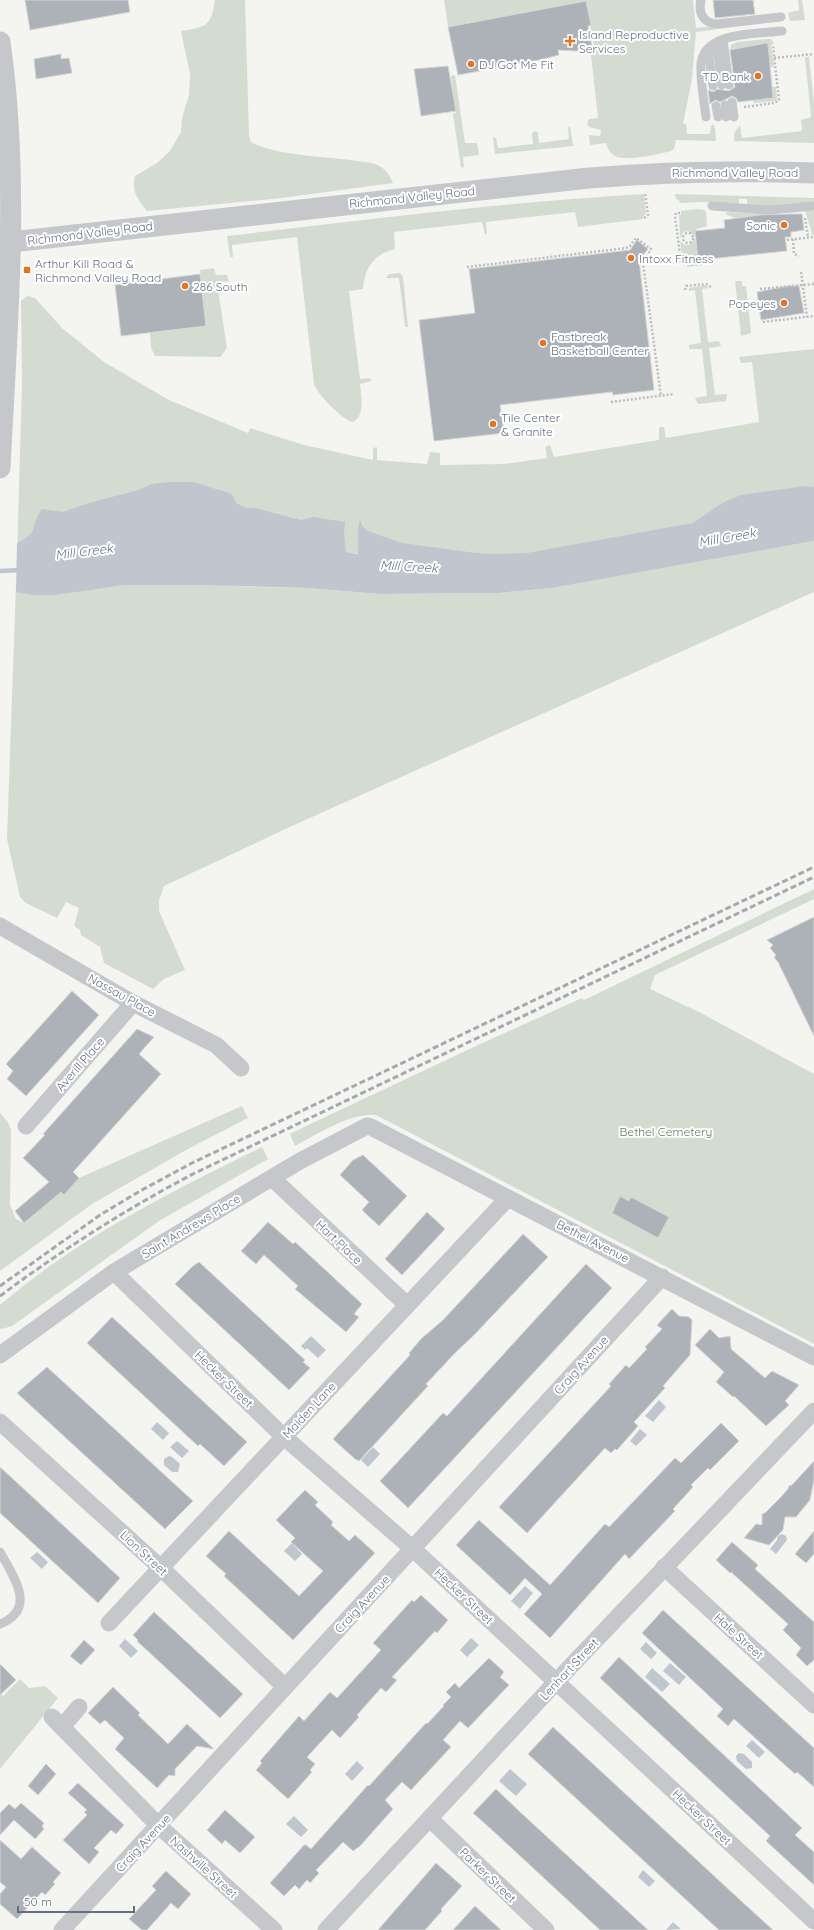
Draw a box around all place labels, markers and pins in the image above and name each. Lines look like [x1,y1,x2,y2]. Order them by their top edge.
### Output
place label: Island Reproductive Services [579,27,689,56]
marker: Island Reproductive Services [564,35,576,47]
place label: DJ Got Me Fit [479,57,554,72]
marker: DJ Got Me Fit [466,59,476,69]
place label: TD Bank [702,69,750,84]
marker: TD Bank [753,71,763,81]
place label: Sonic [746,218,776,233]
marker: Sonic [779,220,789,230]
place label: Intoxx Fitness [639,251,714,266]
marker: Intoxx Fitness [626,253,636,263]
place label: Arthur Kill Road & Richmond Valley Road [35,256,161,285]
marker: Arthur Kill Road & Richmond Valley Road [22,265,32,275]
place label: 286 South [193,279,248,294]
marker: 286 South [180,281,190,291]
place label: Popeyes [729,296,776,311]
marker: Popeyes [779,298,789,308]
place label: Fastbreak Basketball Center [551,329,649,358]
marker: Fastbreak Basketball Center [538,338,548,348]
place label: Tile Center & Granite [501,410,561,439]
marker: Tile Center & Granite [488,419,498,429]

